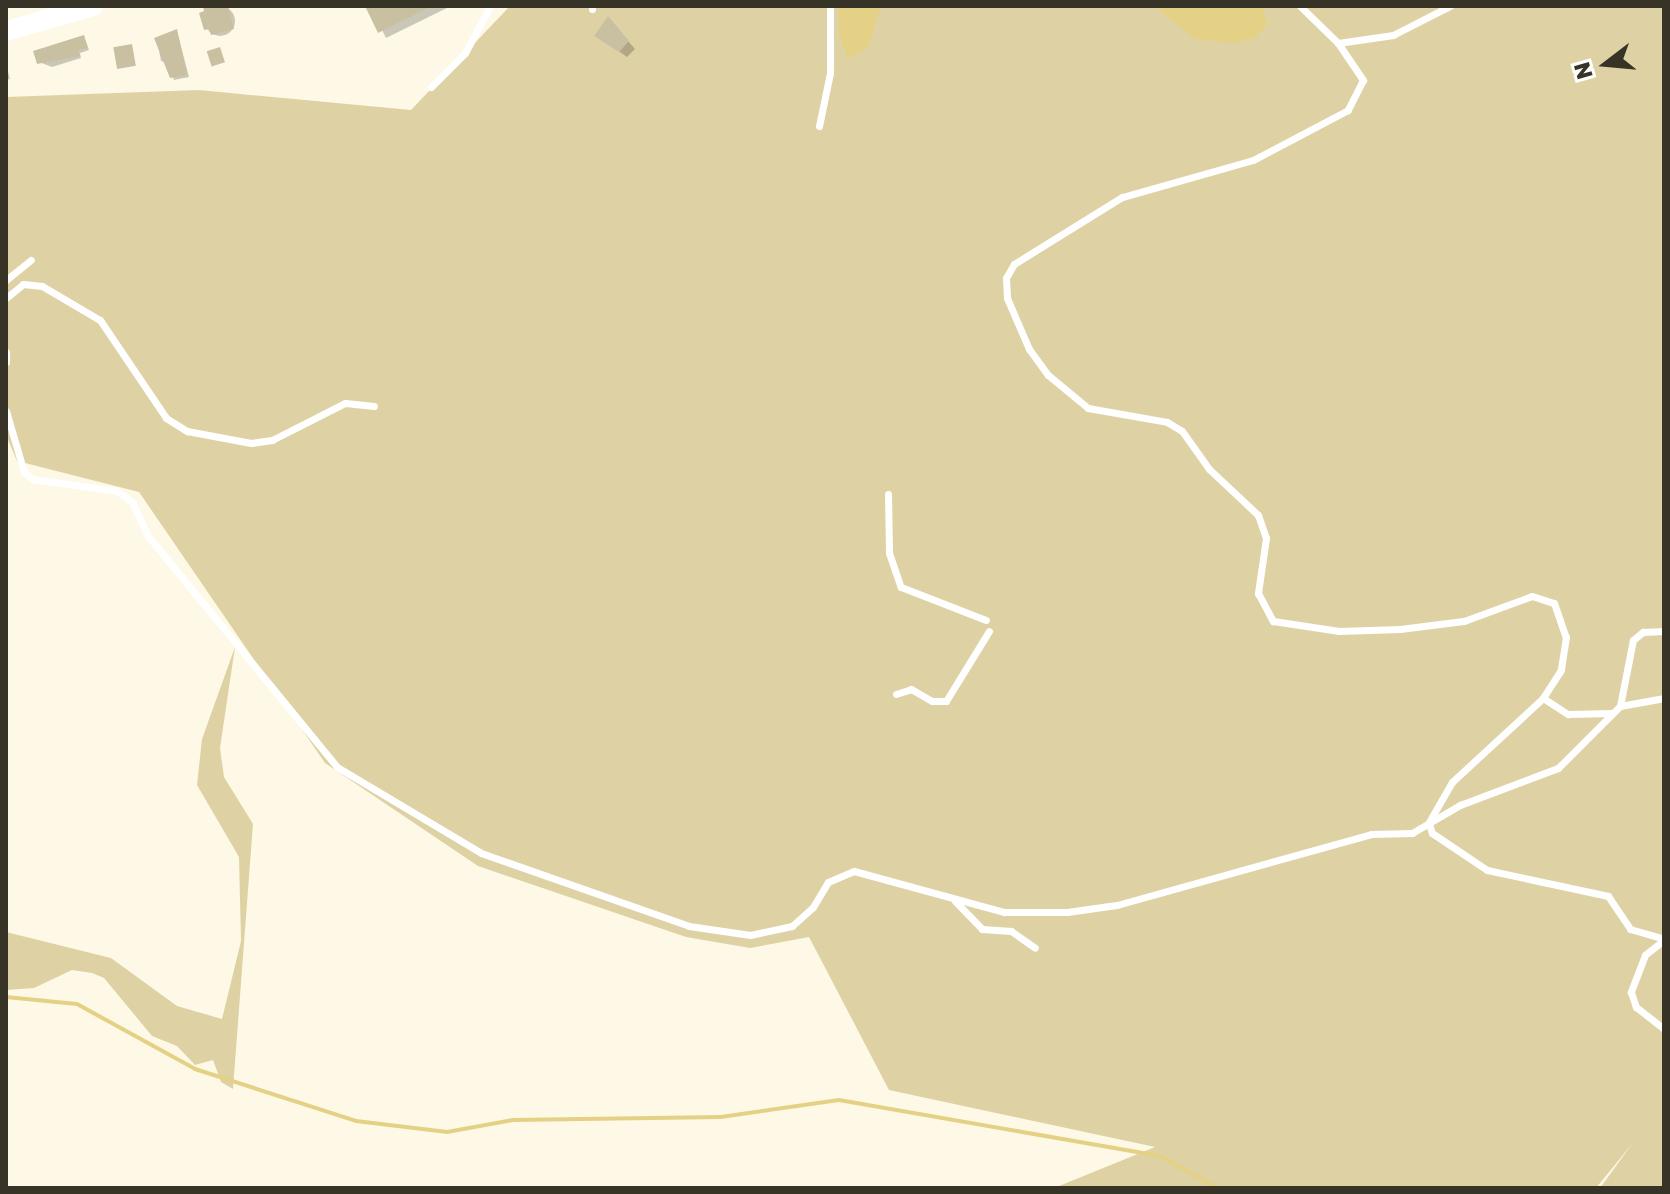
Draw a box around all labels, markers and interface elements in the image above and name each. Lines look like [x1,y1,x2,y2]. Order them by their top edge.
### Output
north arrow [1566,24,1646,104]
text: N [1567,59,1598,83]

